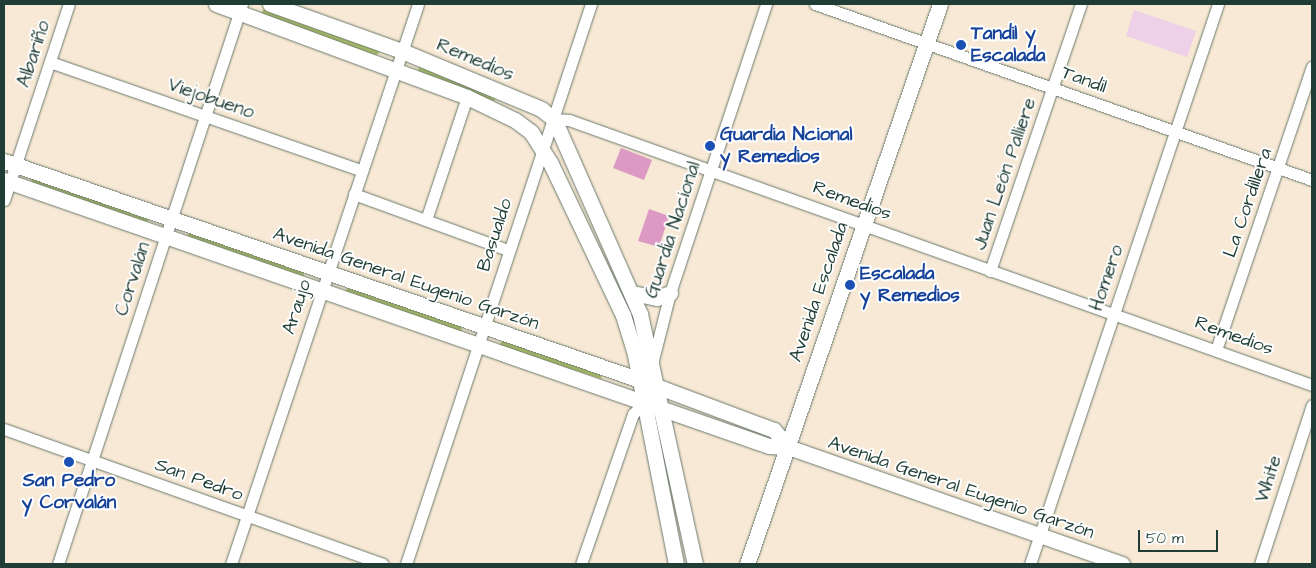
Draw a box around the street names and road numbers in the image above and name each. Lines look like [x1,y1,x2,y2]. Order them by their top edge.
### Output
street label: Albariño [12,18,56,90]
street label: Remedios [433,34,517,86]
street label: Tandil [1058,61,1110,99]
street label: Viejobueno [165,74,257,124]
street label: Juan León Palliere [968,95,1042,253]
street label: La Cordillera [1219,145,1277,261]
street label: Guardia Nacional [640,159,706,301]
street label: Remedios [810,176,894,226]
street label: Basualdo [473,196,517,274]
street label: Avenida Escalada [784,219,854,365]
street label: Avenida General Eugenio Garzón [270,223,542,335]
street label: Corvalán [110,239,156,319]
street label: Homero [1085,242,1129,314]
street label: Araujo [278,277,316,337]
street label: Remedios [1192,311,1276,361]
street label: Avenida General Eugenio Garzón [825,432,1097,544]
street label: White [1251,453,1287,505]
street label: San Pedro [152,454,246,506]

